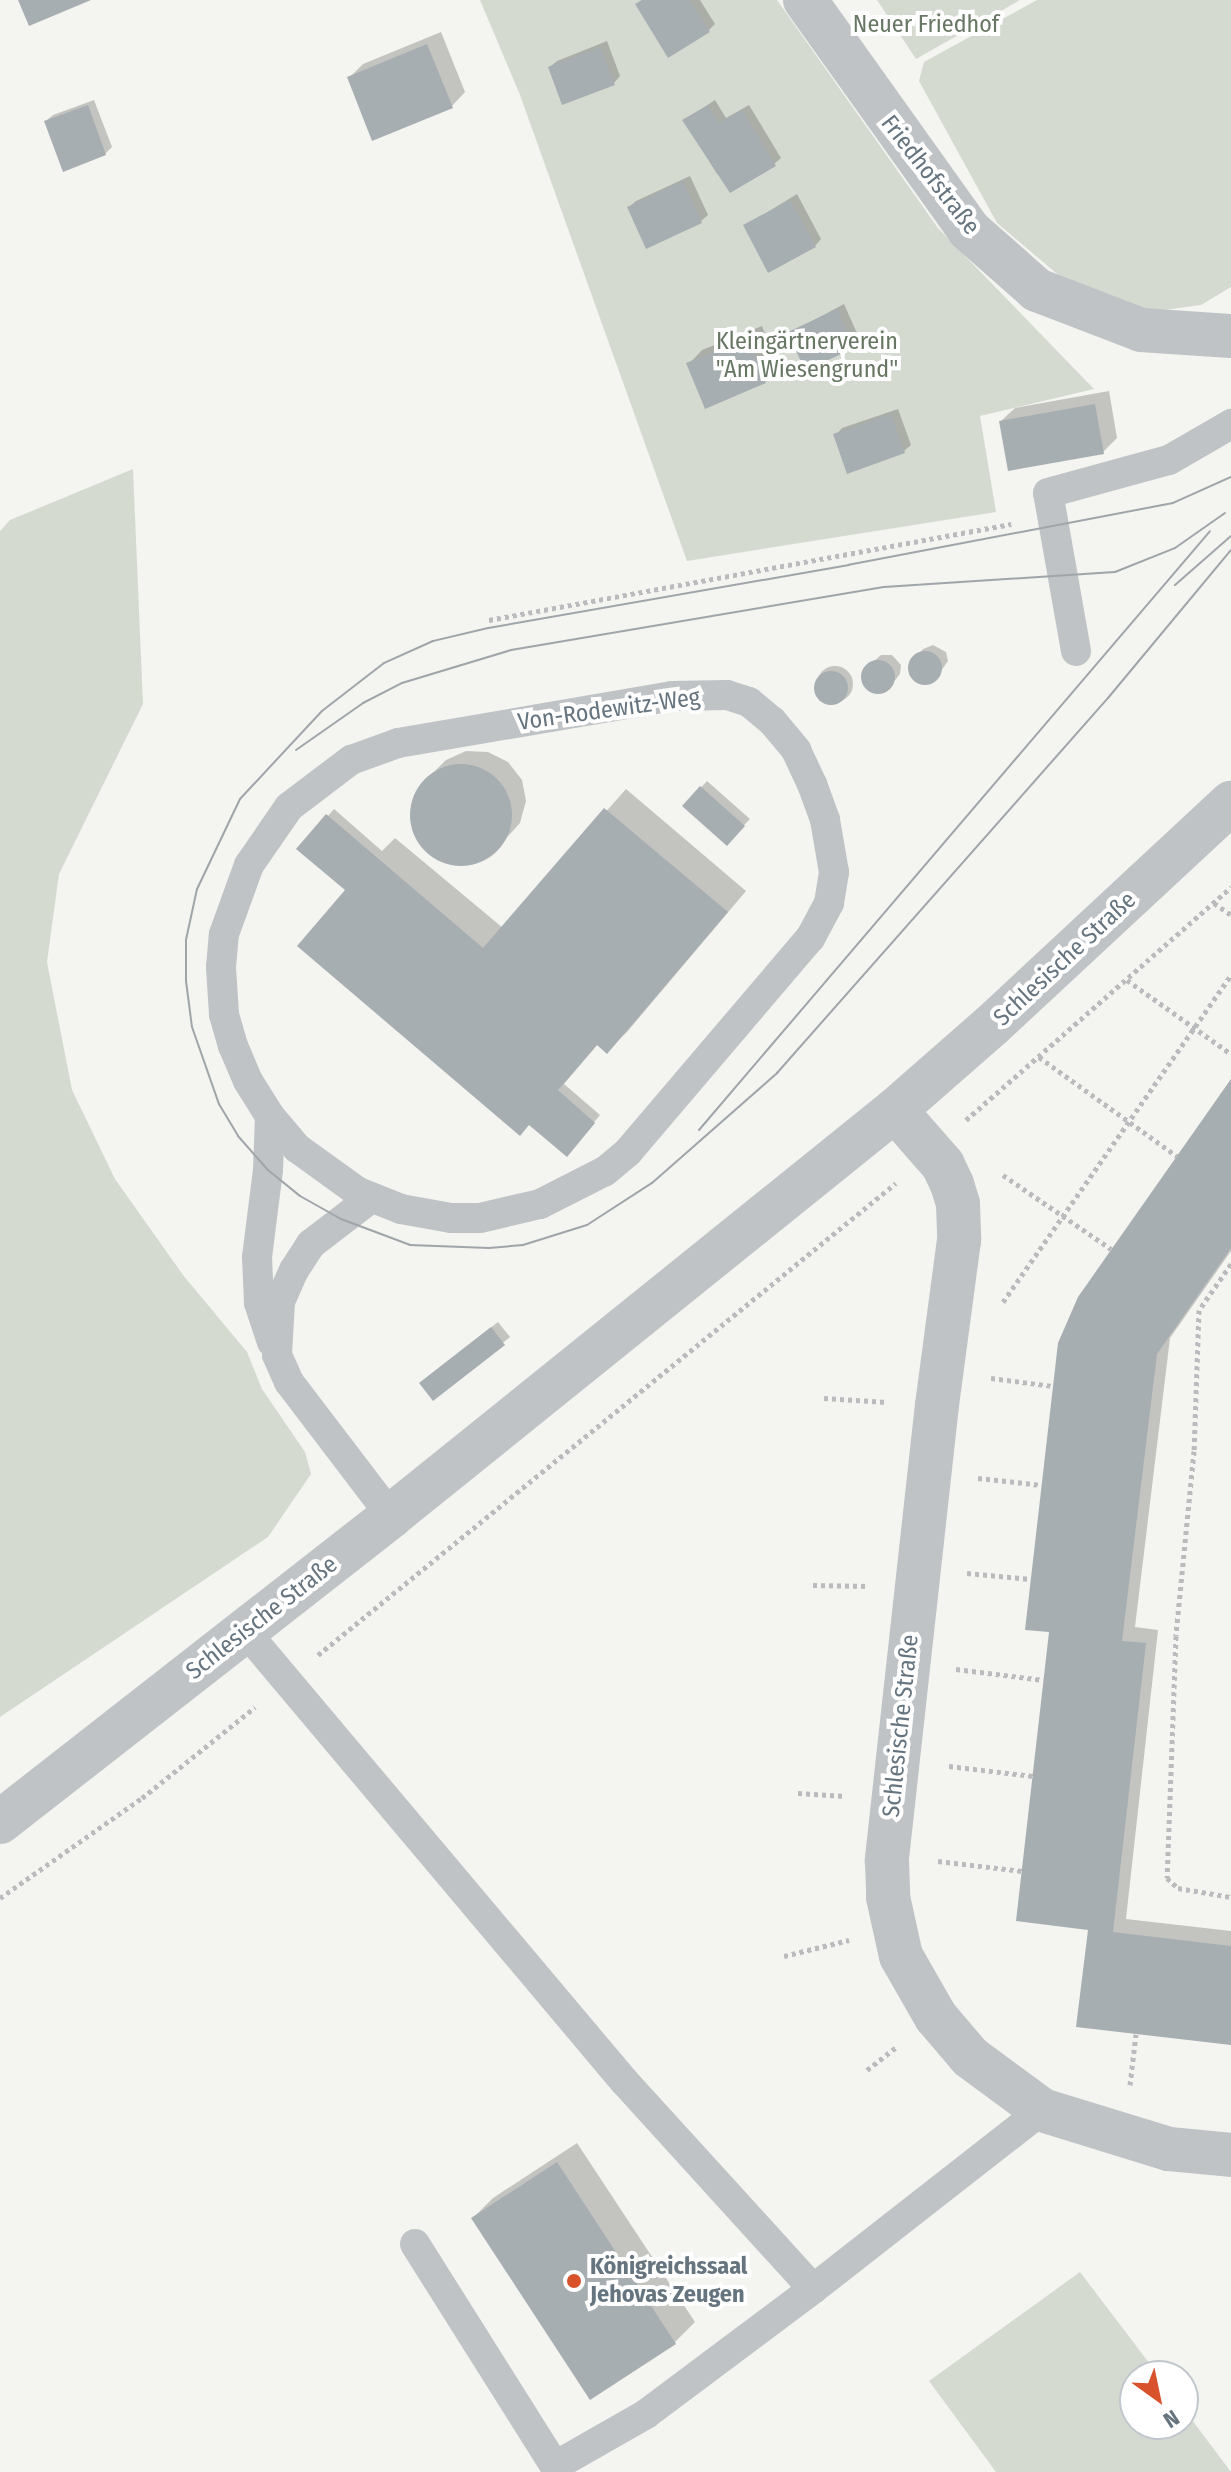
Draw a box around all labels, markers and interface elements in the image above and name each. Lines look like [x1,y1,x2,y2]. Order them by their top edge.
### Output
park label: Neuer Friedhof [853,11,999,39]
street label: Friedhofstraße [874,110,986,240]
park label: Kleingärtnerverein "Am Wiesengrund" [716,328,898,384]
street label: Von-Rodewitz-Weg [516,683,702,737]
street label: Schlesische Straße [988,886,1142,1032]
street label: Schlesische Straße [181,1550,343,1686]
street label: Schlesische Straße [877,1633,925,1819]
place label: Königreichssaal Jehovas Zeugen [590,2253,747,2309]
marker: Königreichssaal Jehovas Zeugen [565,2272,583,2290]
north arrow [1119,2360,1199,2440]
text: N [1158,2404,1184,2434]

